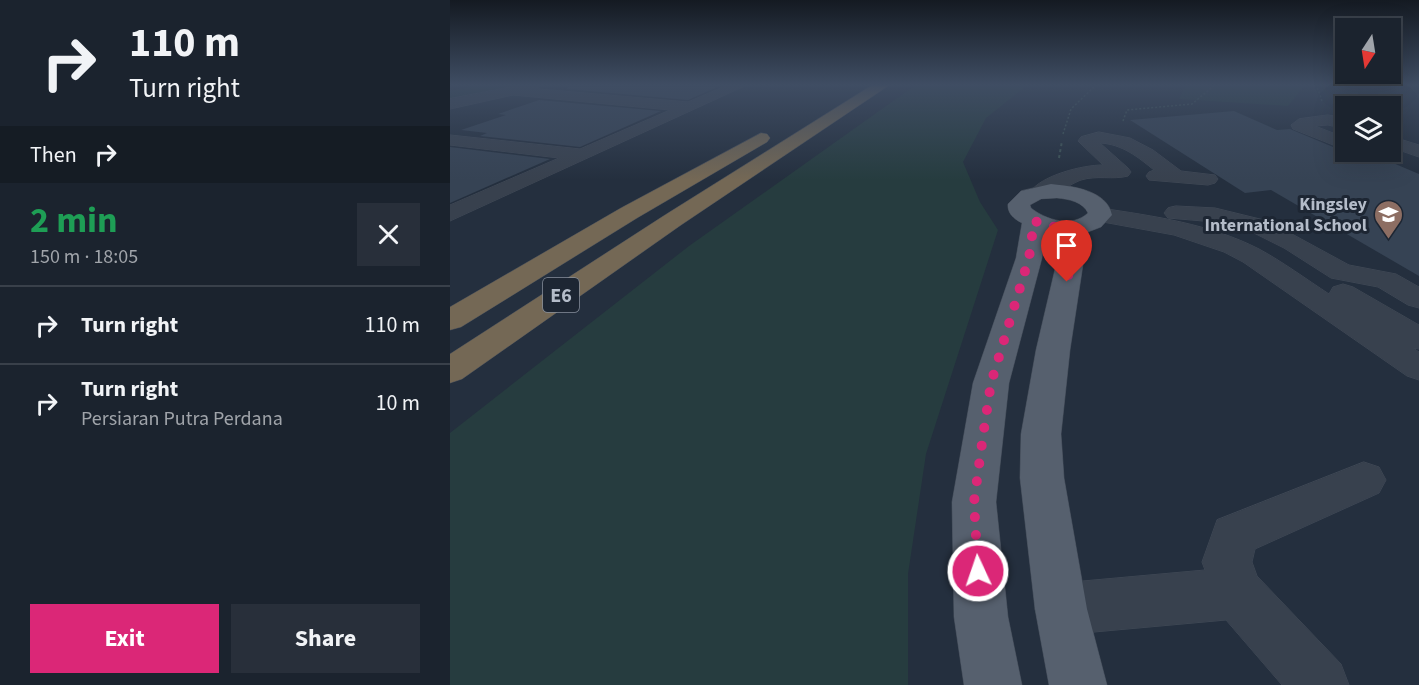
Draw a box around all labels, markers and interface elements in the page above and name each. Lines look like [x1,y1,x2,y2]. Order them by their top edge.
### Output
text: 110 m [129,13,240,73]
north arrow [1335,18,1401,84]
map controls [1335,18,1401,162]
icon: right [30,24,108,102]
text: Turn right [129,69,240,108]
button: layers [1335,96,1401,162]
icon: right [89,138,122,171]
text: Then [30,139,77,171]
place label: Kingsley International School [1205,192,1368,238]
text: 2 min [30,195,118,246]
school or university icon: Kingsley International School [1372,198,1404,240]
button: close [357,203,420,266]
pin [1041,220,1092,282]
icon: arrive [1050,229,1083,262]
text: 150 m · 18:05 [30,243,138,271]
road number: E6 [543,278,579,312]
icon: right [30,309,63,342]
text: Turn right [81,309,178,341]
text: 110 m [365,309,420,341]
text: Turn right [81,373,178,405]
icon: right [30,387,63,420]
text: 10 m [375,387,420,419]
text: Persiaran Putra Perdana [81,405,283,433]
position arrow [946,539,1010,603]
button: Exit [30,604,219,673]
button: Share [231,604,420,673]

